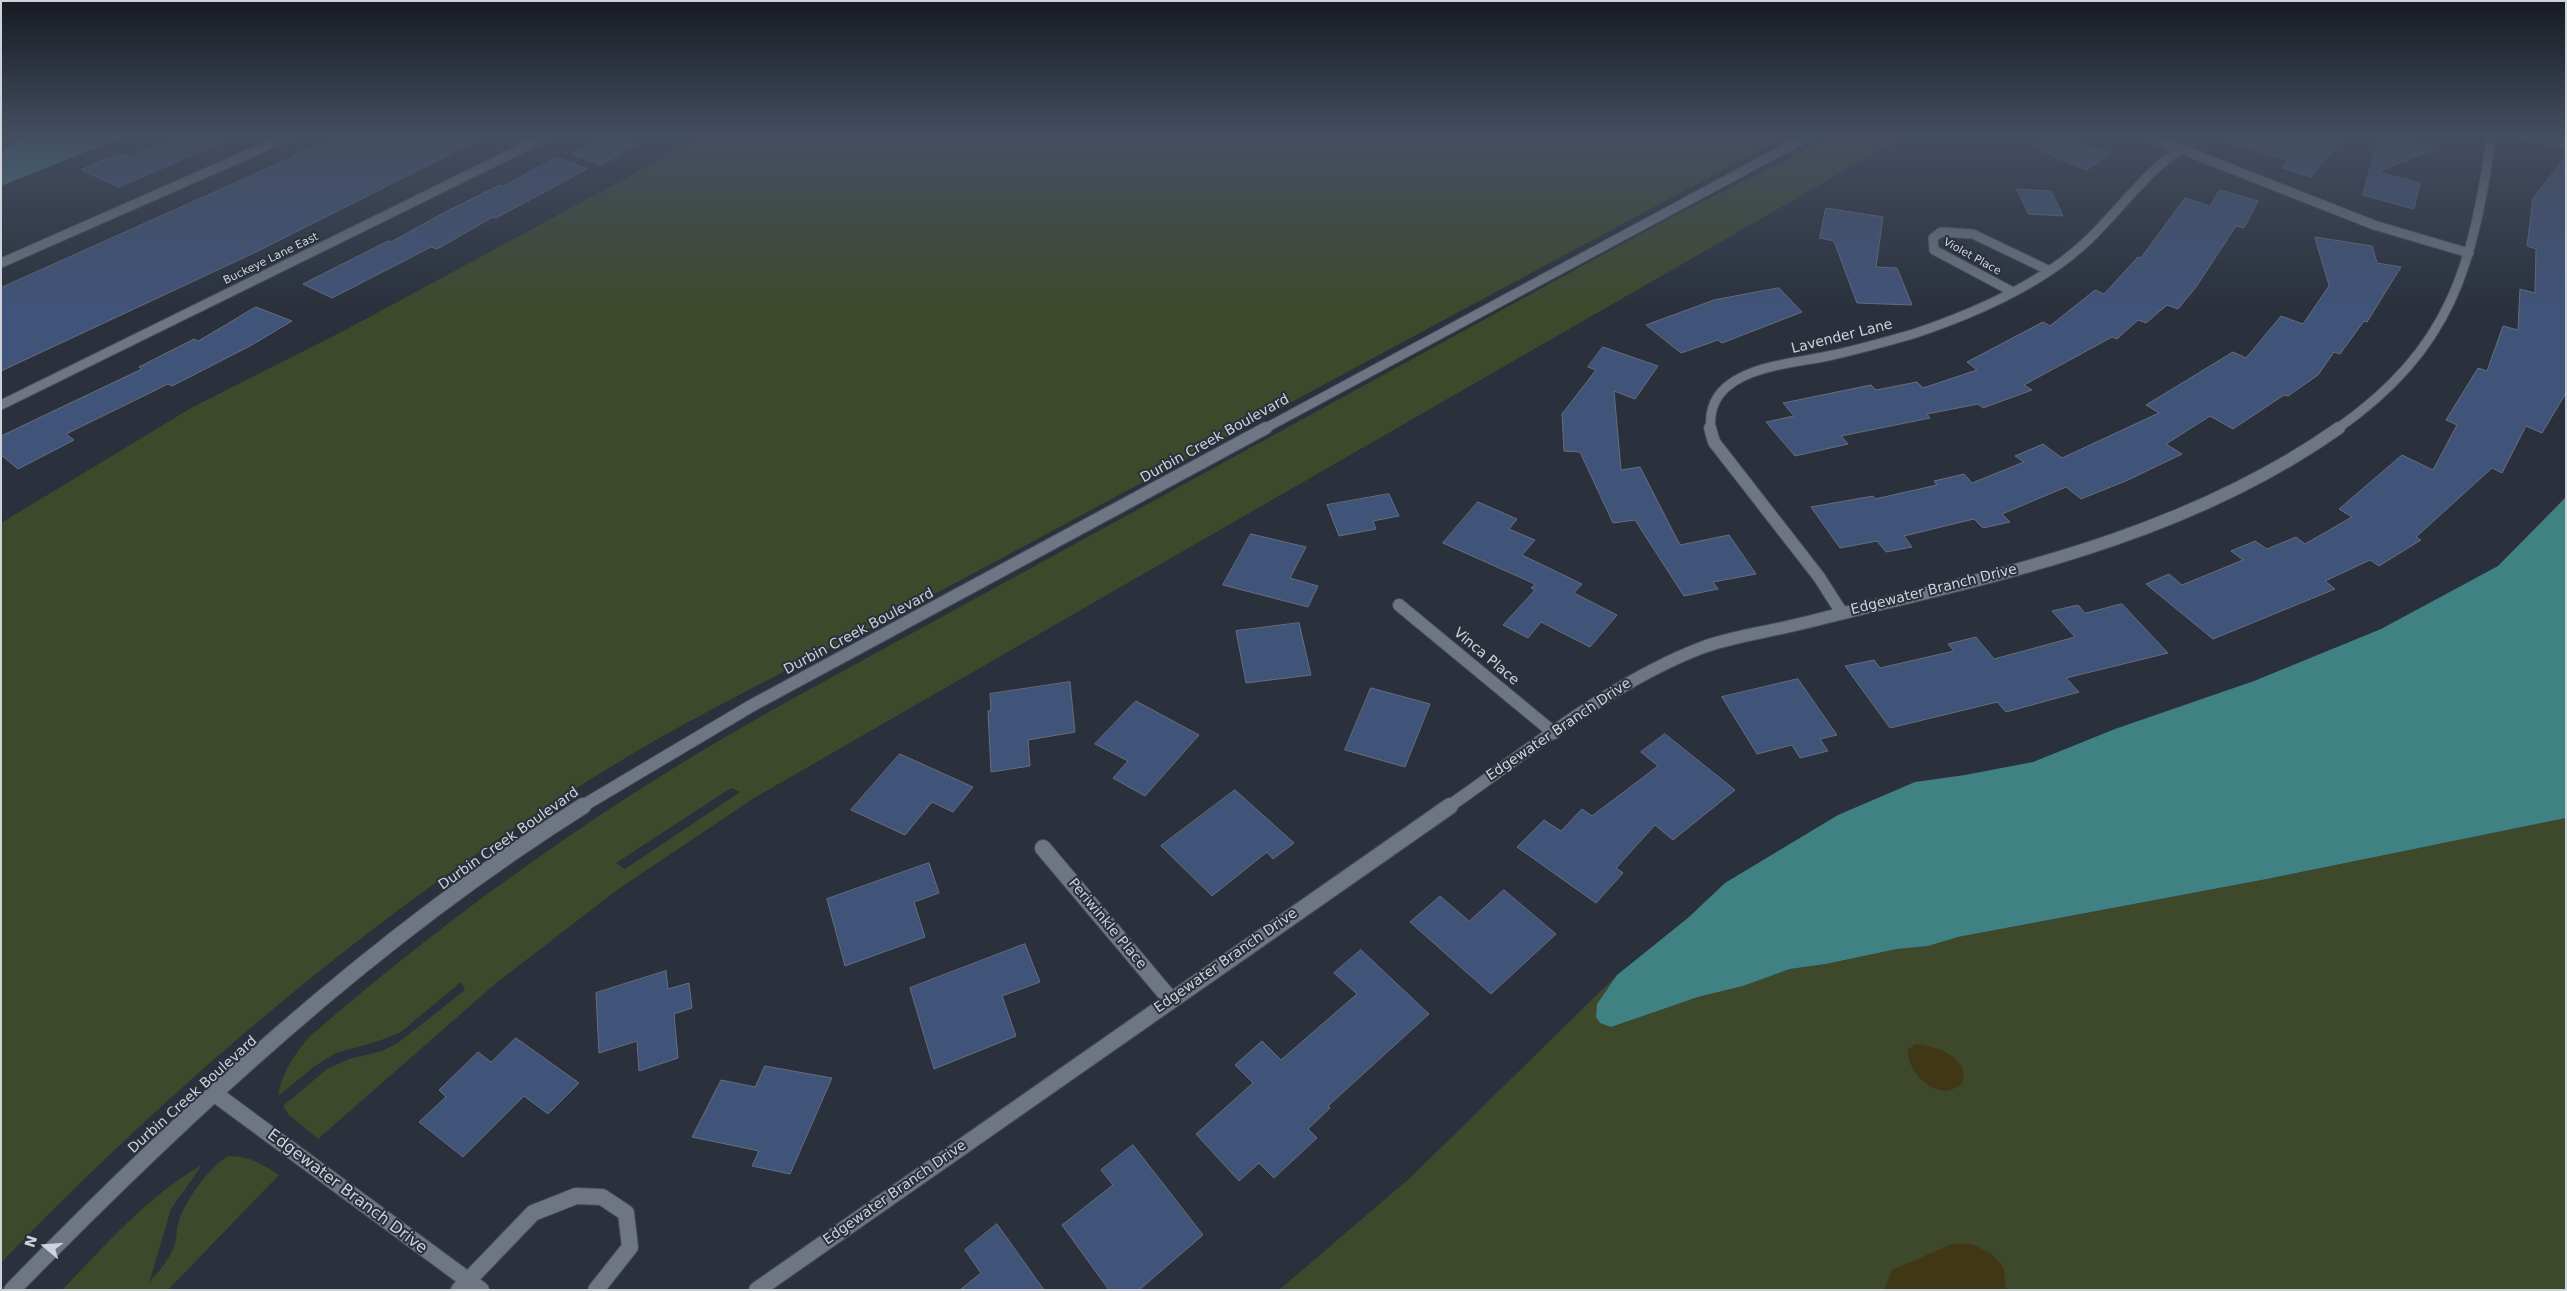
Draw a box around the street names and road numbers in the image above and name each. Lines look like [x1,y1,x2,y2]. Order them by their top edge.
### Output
street label: Buckeye Lane East [221,230,321,288]
street label: Violet Place [1941,236,2003,278]
street label: Lavender Lane [1790,316,1894,358]
street label: Durbin Creek Boulevard [1138,391,1292,487]
street label: Edgewater Branch Drive [1849,561,2019,619]
street label: Durbin Creek Boulevard [781,585,937,679]
street label: Vinca Place [1450,625,1522,689]
street label: Edgewater Branch Drive [1484,675,1634,785]
street label: Durbin Creek Boulevard [436,784,582,894]
street label: Periwinkle Place [1064,875,1150,973]
street label: Edgewater Branch Drive [1151,905,1301,1017]
street label: Durbin Creek Boulevard [125,1033,261,1157]
street label: Edgewater Branch Drive [263,1126,431,1258]
street label: Edgewater Branch Drive [820,1137,970,1249]

